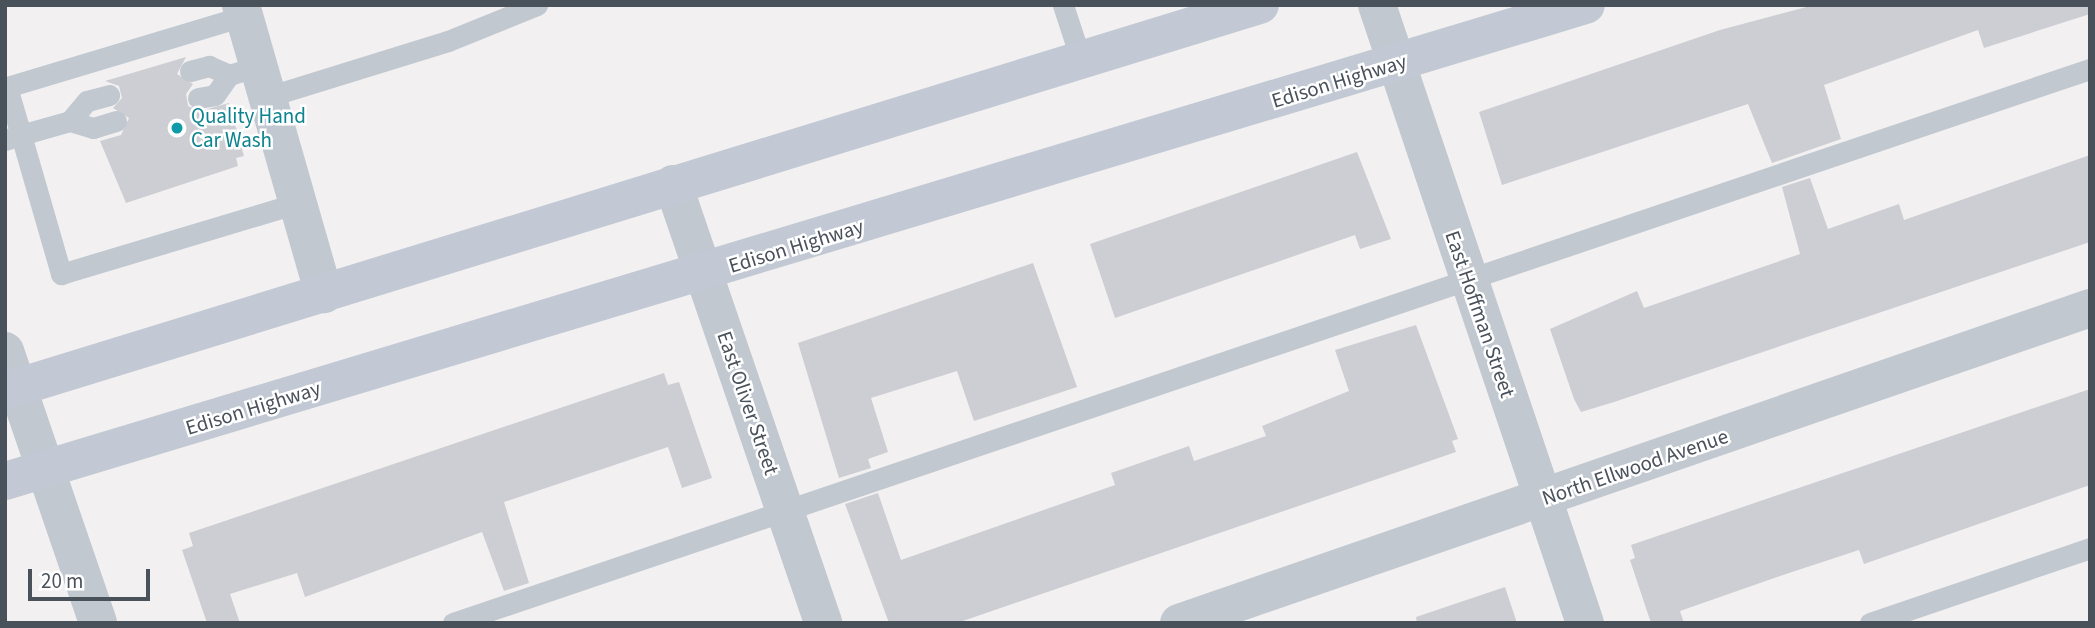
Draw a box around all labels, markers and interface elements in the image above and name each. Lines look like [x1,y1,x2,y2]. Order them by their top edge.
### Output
street label: Edison Highway [1269,49,1409,113]
place label: Quality Hand Car Wash [191,103,306,153]
marker: Quality Hand Car Wash [169,120,185,136]
street label: Edison Highway [726,214,866,278]
street label: East Hoffman Street [1440,227,1520,401]
street label: East Oliver Street [712,328,784,478]
street label: Edison Highway [183,376,323,440]
street label: North Ellwood Avenue [1539,423,1731,511]
scale bar [32,554,154,598]
text: 20 m [41,566,83,596]

